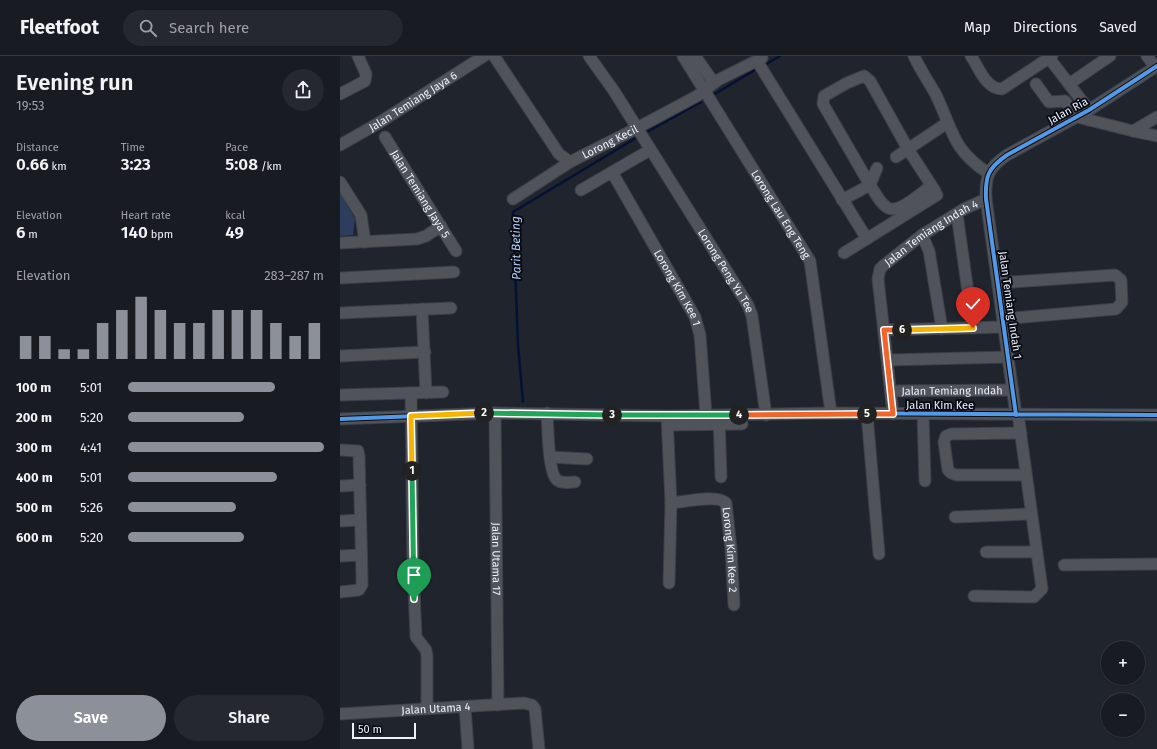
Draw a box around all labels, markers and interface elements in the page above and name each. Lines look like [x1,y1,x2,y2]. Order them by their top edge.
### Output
search box [123,10,403,46]
text: Fleetfoot [20,16,99,39]
icon: search [137,17,159,39]
text: Search here [169,19,249,37]
text: Map [964,19,991,36]
text: Directions [1013,19,1077,36]
text: Saved [1099,19,1137,36]
street label: Jalan Temiang Jaya 6 [366,68,459,134]
text: Evening run [16,69,133,96]
button: share [282,69,324,111]
street label: Jalan Ria [1046,95,1090,127]
text: 19:53 [16,98,45,113]
street label: Lorong Kecil [580,122,640,161]
text: Distance [16,141,59,154]
text: Time [121,141,145,154]
text: Pace [225,141,248,154]
street label: Jalan Temiang Jaya 5 [388,147,453,241]
text: 0.66 [16,154,49,175]
text: 3:23 [121,154,151,175]
text: 5:08 [225,154,258,175]
text: km [49,160,67,173]
text: /km [258,160,282,173]
street label: Lorong Lau Eng Teng [749,167,813,261]
street label: Jalan Temiang Indah 4 [882,197,980,269]
text: Elevation [16,209,62,222]
text: Heart rate [121,209,171,222]
text: kcal [225,209,245,222]
water label: Parit Beting [508,216,524,280]
text: 6 [16,222,25,243]
text: 140 [121,222,148,243]
text: 49 [225,222,244,243]
street label: Lorong Peng Yu Tee [695,226,757,314]
text: m [25,228,38,241]
text: bpm [148,228,173,241]
street label: Lorong Kim Kee 1 [651,247,704,327]
street label: Jalan Temiang Indah 1 [996,250,1024,360]
text: Elevation [16,268,70,283]
text: 283–287 m [264,268,324,283]
pin [956,287,990,328]
icon: check [962,293,984,315]
pin: 6 [892,320,912,340]
text: 6 [899,323,905,336]
text: 100 m [16,380,51,395]
text: 5:01 [80,380,102,395]
street label: Jalan Temiang Indah [901,384,1003,397]
street label: Jalan Kim Kee [906,399,974,412]
pin: 2 [474,403,494,423]
pin: 5 [857,404,877,424]
pin: 3 [602,405,622,425]
pin: 4 [729,405,749,425]
text: 2 [481,406,487,419]
text: 5 [864,407,870,420]
text: 3 [609,408,615,421]
text: 4 [736,408,742,421]
text: 200 m [16,410,52,425]
text: 5:20 [80,410,103,425]
text: 300 m [16,440,52,455]
text: 4:41 [80,440,102,455]
pin: 1 [402,461,422,481]
text: 1 [409,464,415,477]
text: 400 m [16,470,53,485]
text: 5:01 [80,470,102,485]
text: 500 m [16,500,52,515]
text: 5:26 [80,500,103,515]
street label: Lorong Kim Kee 2 [720,506,740,593]
street label: Jalan Utama 17 [490,522,503,596]
text: 600 m [16,530,53,545]
text: 5:20 [80,530,103,545]
pin [397,558,431,599]
icon: arrive [403,564,425,586]
map controls [1101,641,1145,737]
button: + [1101,641,1145,685]
button: − [1101,693,1145,737]
button: Save [16,695,166,741]
button: Share [174,695,324,741]
street label: Jalan Utama 4 [401,700,471,717]
scale bar [352,721,416,740]
text: 50 m [358,723,382,736]

